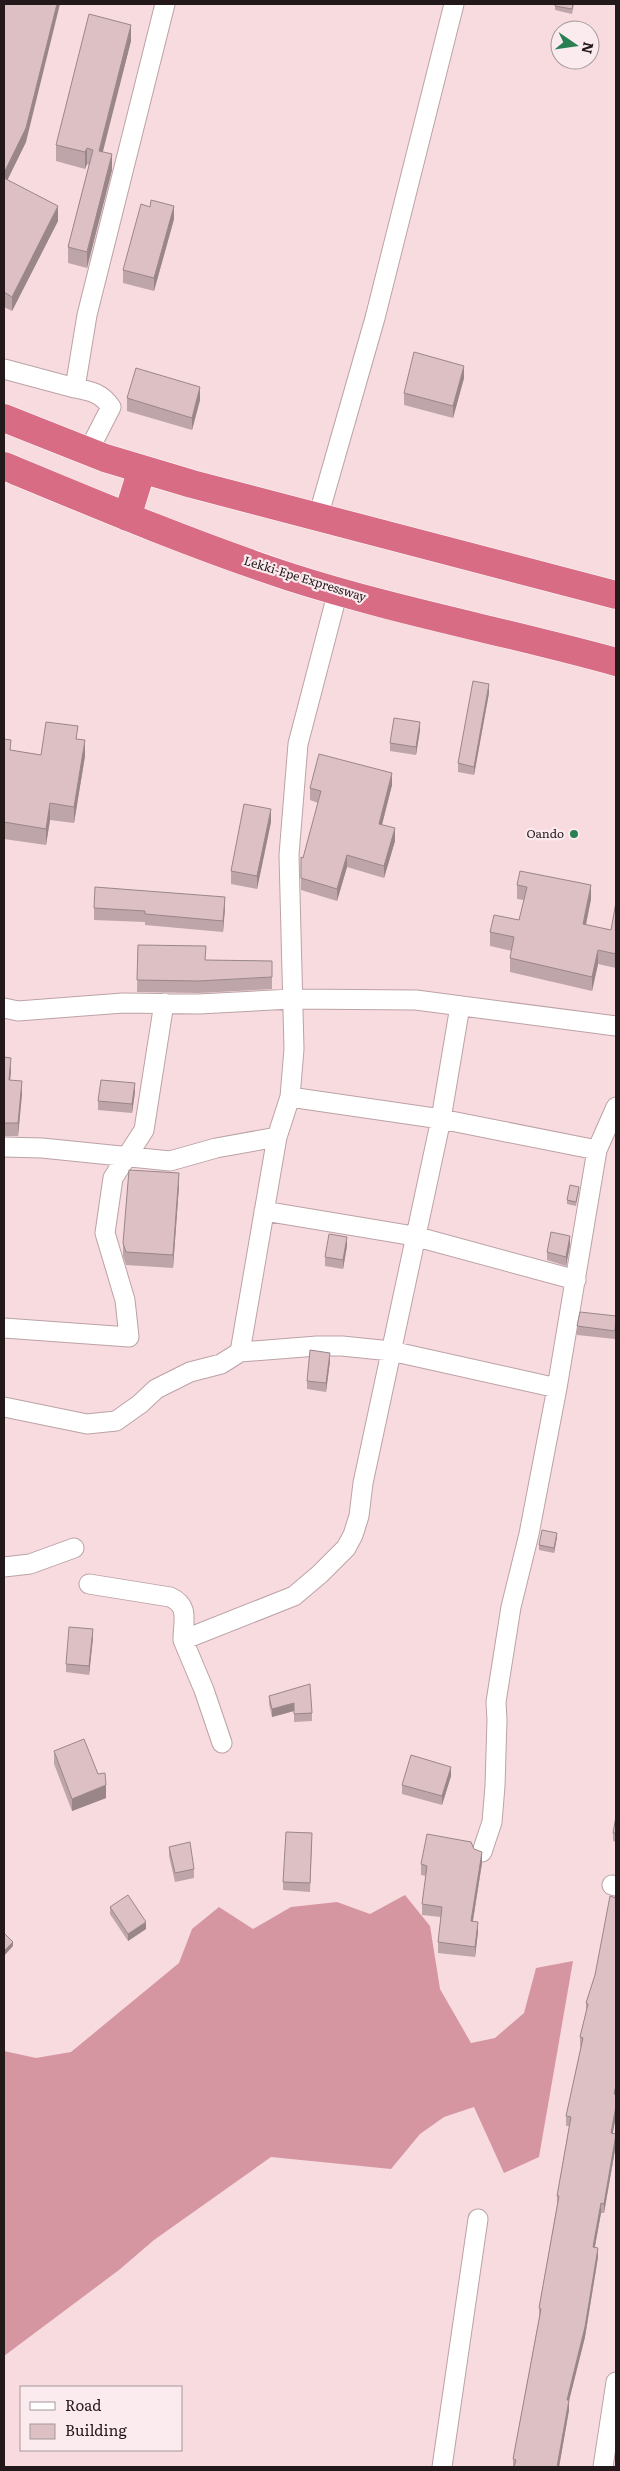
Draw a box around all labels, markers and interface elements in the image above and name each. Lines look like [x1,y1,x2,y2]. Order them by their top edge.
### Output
north arrow [550,20,600,70]
text: N [578,40,600,56]
street label: Lekki-Epe Expressway [242,551,369,605]
place label: Oando [526,824,564,842]
marker: Oando [568,828,580,840]
legend [20,2386,182,2451]
text: Road [65,2393,101,2416]
text: Building [65,2418,127,2441]

